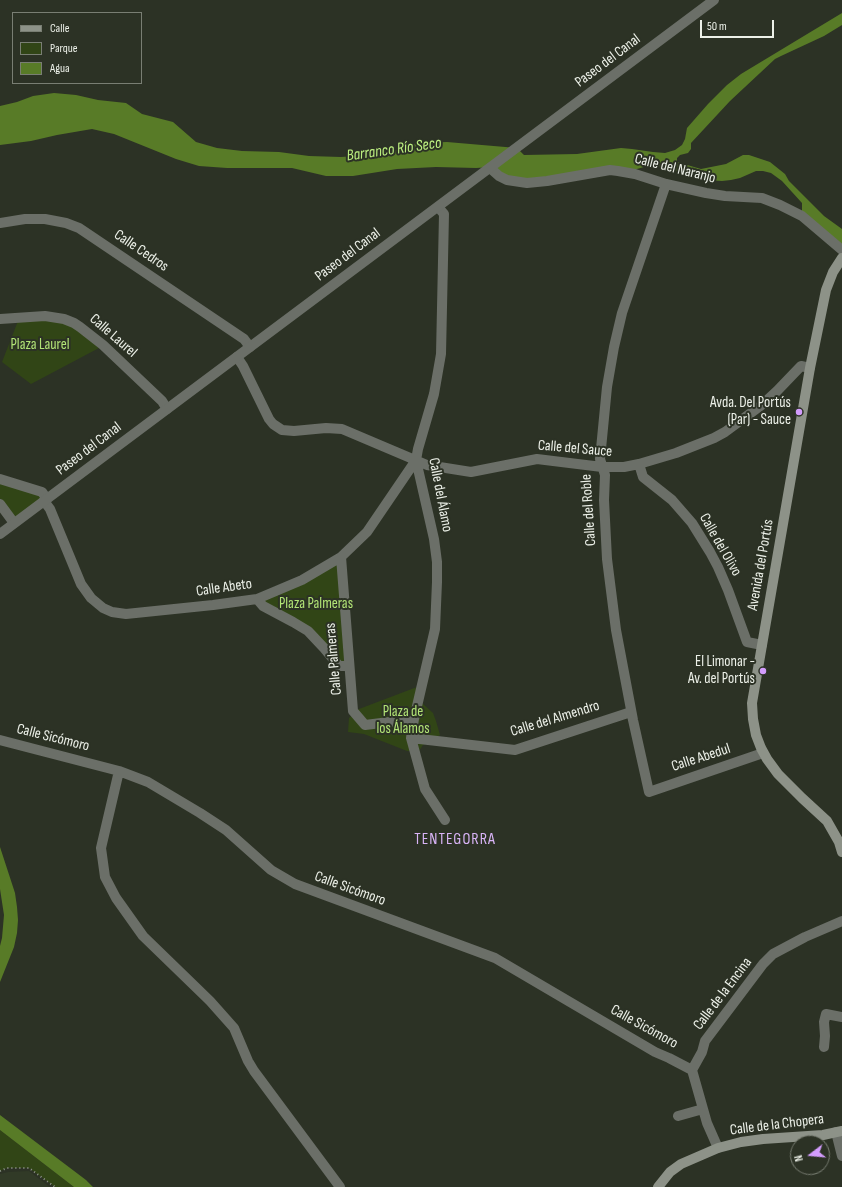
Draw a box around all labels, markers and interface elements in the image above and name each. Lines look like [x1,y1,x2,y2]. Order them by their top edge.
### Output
legend [12,12,142,84]
scale bar [702,12,776,38]
text: 50 m [707,19,727,34]
text: Calle [50,21,70,36]
street label: Paseo del Canal [572,31,644,91]
text: Parque [50,41,78,56]
text: Agua [50,61,70,76]
water label: Barranco Río Seco [345,134,443,166]
street label: Calle del Naranjo [633,150,717,188]
street label: Paseo del Canal [312,225,384,285]
street label: Calle Cedros [110,226,172,276]
street label: Calle Laurel [85,310,141,362]
park label: Plaza Laurel [11,336,69,354]
place label: Avda. Del Portús (Par) - Sauce [710,394,791,429]
marker: Avda. Del Portús (Par) - Sauce [794,407,804,417]
street label: Paseo del Canal [53,419,125,479]
street label: Calle del Sauce [537,437,613,461]
street label: Calle del Álamo [424,456,456,534]
street label: Calle del Roble [578,473,600,547]
street label: Calle del Olivo [695,510,745,580]
street label: Avenida del Portús [744,518,778,612]
street label: Calle Abeto [195,575,253,601]
park label: Plaza Palmeras [279,595,353,613]
street label: Calle Palmeras [322,622,346,696]
place label: El Limonar - Av. del Portús [688,653,755,688]
marker: El Limonar - Av. del Portús [758,666,768,676]
street label: Calle del Almendro [508,697,602,741]
park label: Plaza de los Álamos [376,703,430,738]
street label: Calle Sicómoro [15,720,91,756]
street label: Calle Abedul [669,740,733,776]
district label: TENTEGORRA [414,830,496,850]
street label: Calle Sicómoro [312,868,388,910]
street label: Calle de la Encina [690,954,756,1034]
street label: Calle Sicómoro [607,1001,681,1053]
street label: Calle de la Chopera [729,1110,825,1140]
north arrow [790,1135,830,1175]
text: N [792,1154,806,1163]

